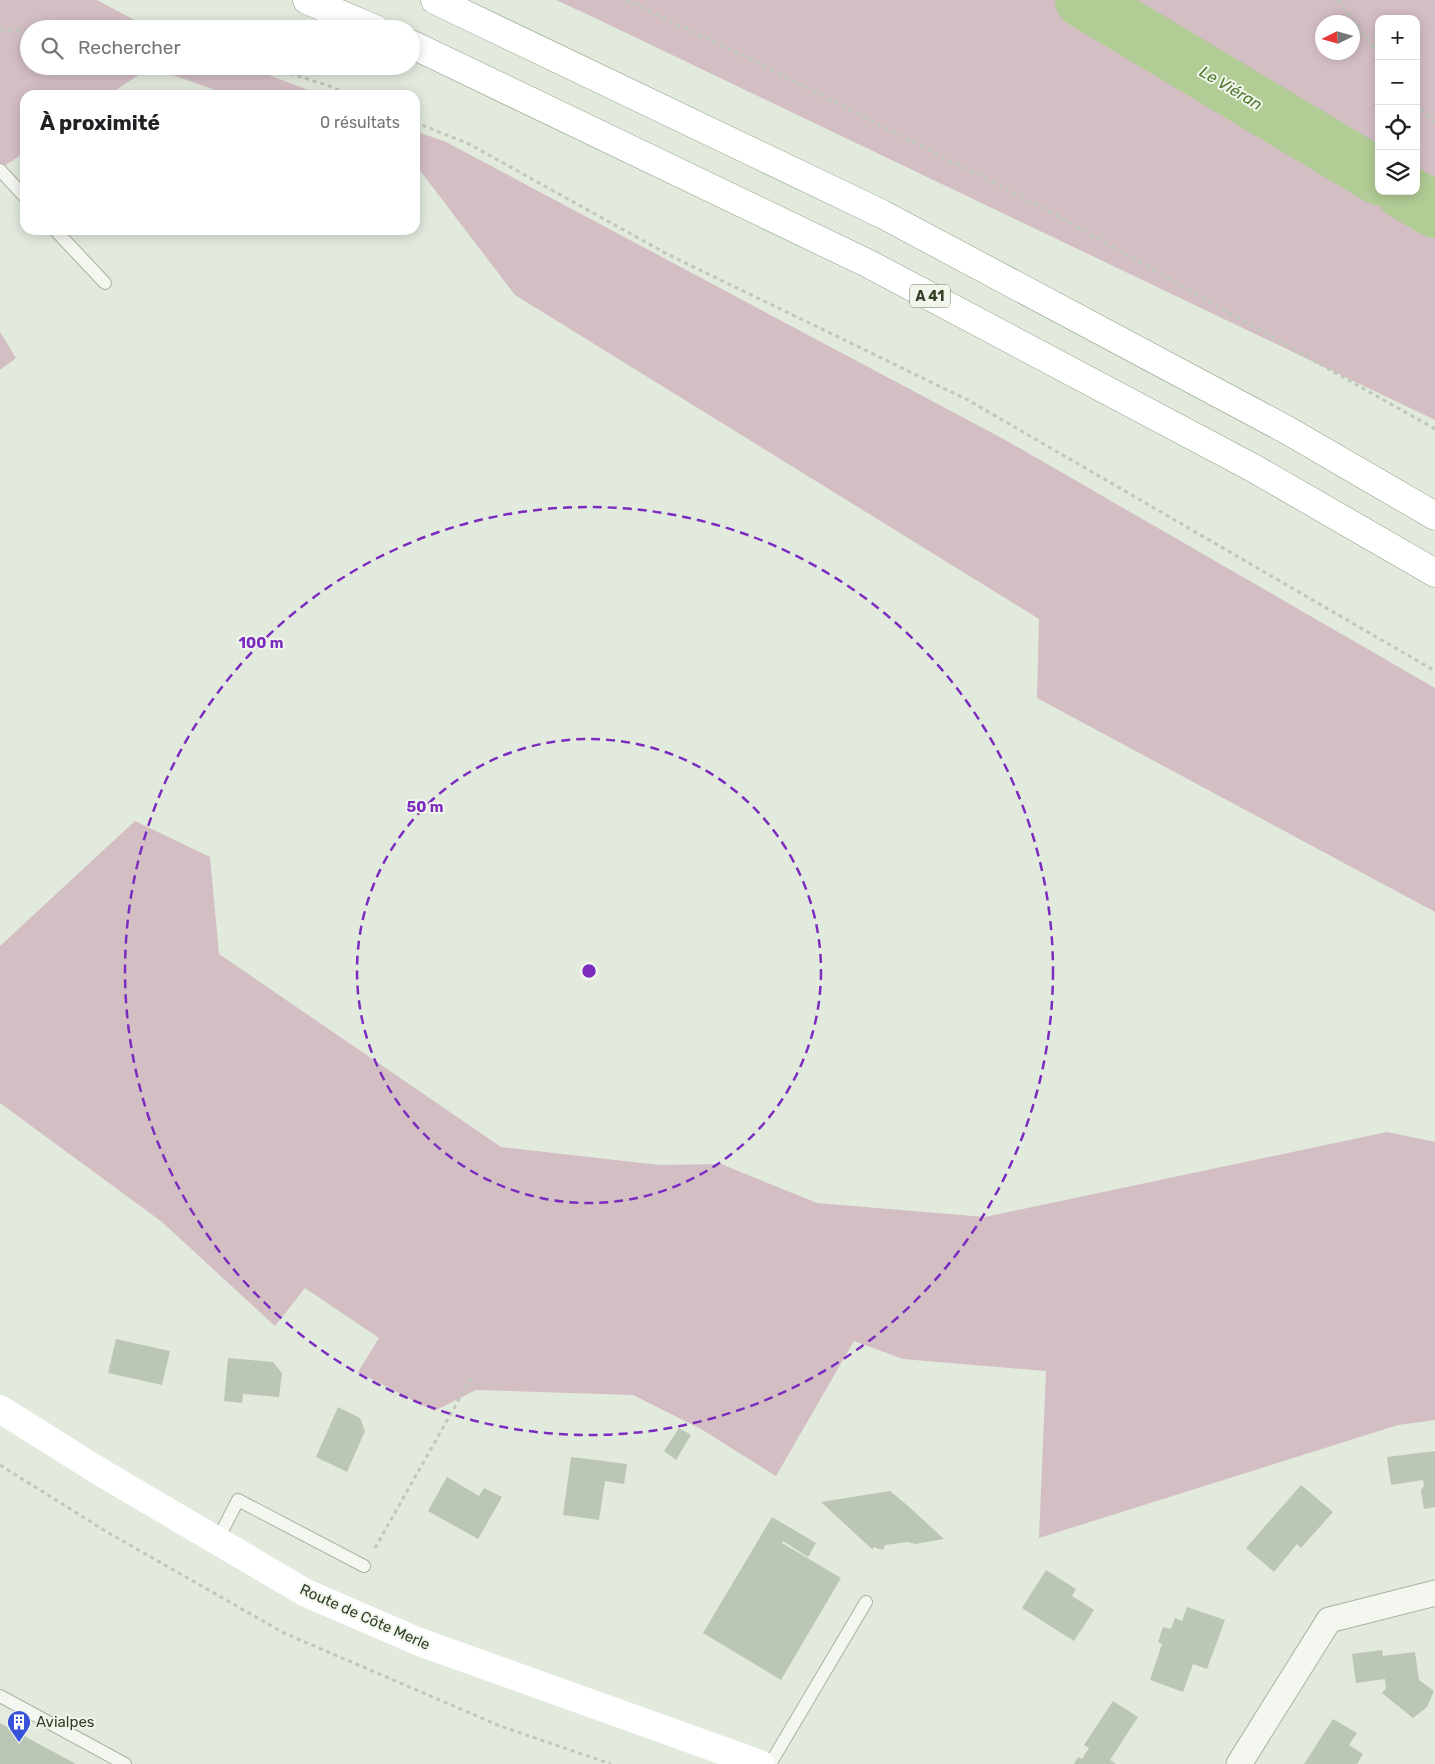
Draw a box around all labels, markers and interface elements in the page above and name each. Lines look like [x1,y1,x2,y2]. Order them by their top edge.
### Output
north arrow [1315,15,1360,60]
map controls [1375,15,1420,195]
button: + [1375,15,1420,60]
search box [20,20,420,75]
icon: search [38,34,66,62]
text: Rechercher [78,36,181,59]
button: − [1375,60,1420,105]
water label: Le Viéran [1196,62,1266,114]
button: locate [1375,105,1420,150]
text: À proximité [40,110,160,135]
text: 0 résultats [320,113,400,132]
button: layers [1375,150,1420,195]
road number: A 41 [910,284,950,308]
text: 100 m [239,634,283,652]
text: 50 m [407,798,443,816]
centre of rings [580,962,598,980]
street label: Route de Côte Merle [297,1580,433,1654]
building icon: Avialpes [6,1709,32,1743]
place label: Avialpes [36,1713,95,1731]

